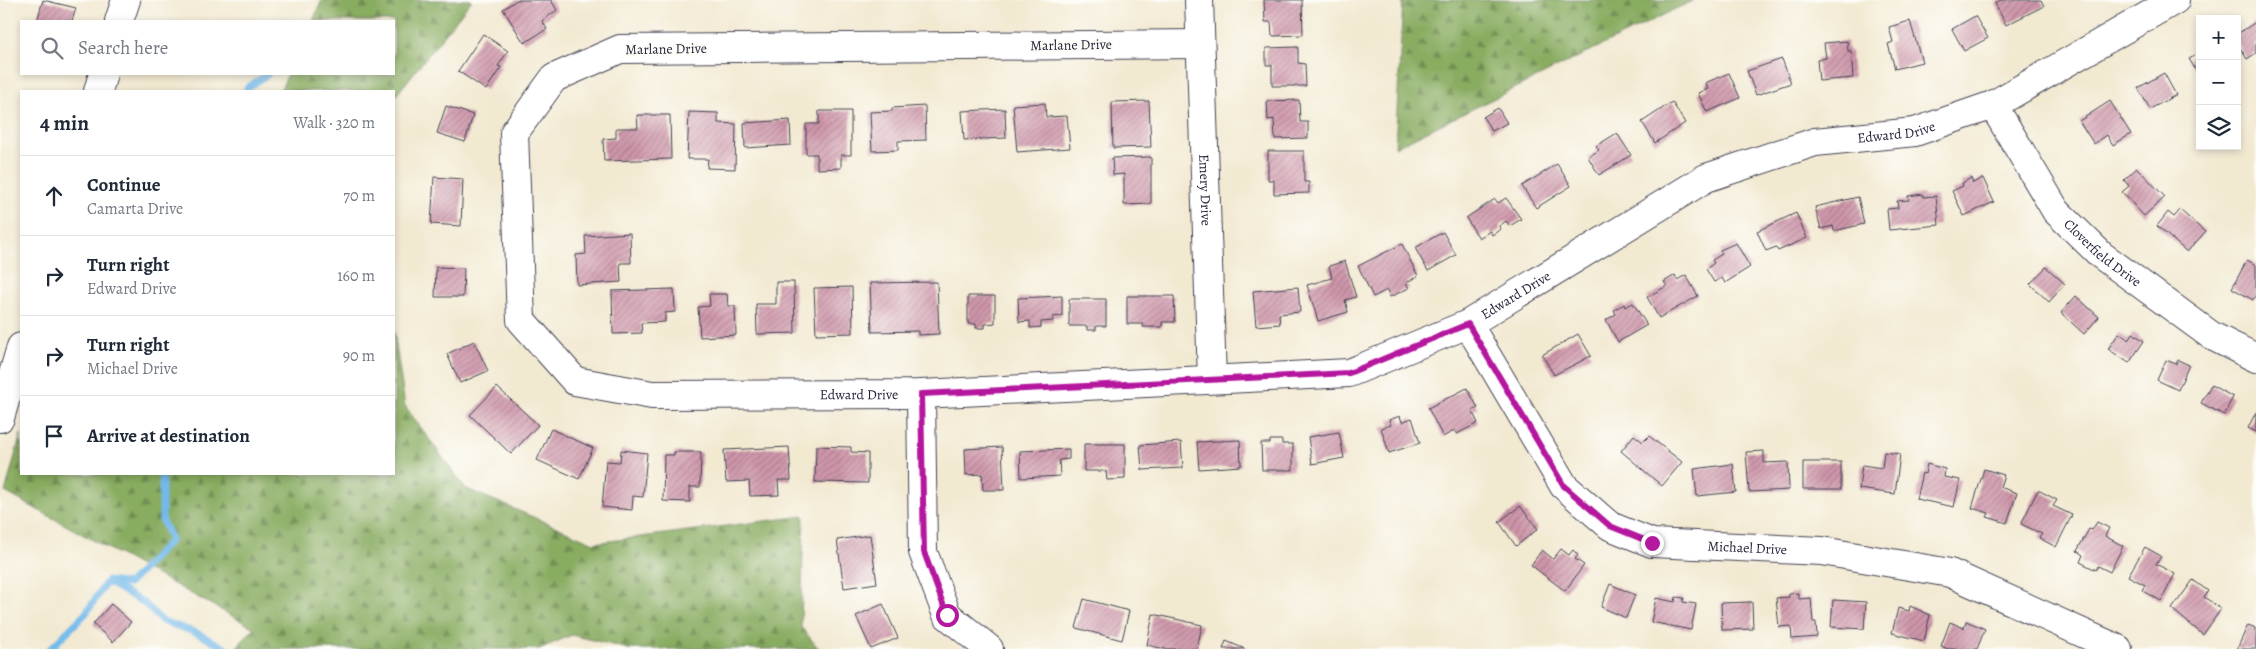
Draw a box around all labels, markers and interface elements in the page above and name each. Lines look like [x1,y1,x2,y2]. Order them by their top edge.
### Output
map controls [2196,15,2241,150]
button: + [2196,15,2241,60]
search box [20,20,395,75]
icon: search [38,34,66,62]
text: Search here [78,35,168,61]
street label: Marlane Drive [1030,35,1112,55]
street label: Marlane Drive [625,39,707,59]
button: − [2196,60,2241,105]
button: layers [2196,105,2241,150]
text: 4 min [40,109,89,137]
text: Walk · 320 m [293,112,375,134]
street label: Edward Drive [1856,116,1938,147]
street label: Emery Drive [1195,154,1216,226]
text: Continue [87,172,161,198]
icon: ahead [40,182,68,210]
text: 70 m [343,185,375,207]
text: Camarta Drive [87,198,183,220]
street label: Cloverfield Drive [2060,214,2145,291]
text: Turn right [87,252,169,278]
icon: right [40,262,68,290]
text: 160 m [337,265,375,287]
street label: Edward Drive [1477,266,1554,323]
text: Edward Drive [87,278,177,300]
text: Turn right [87,332,169,358]
icon: right [40,342,68,370]
text: 90 m [343,345,375,367]
text: Michael Drive [87,358,178,380]
street label: Edward Drive [820,385,898,404]
icon: arrive [40,422,68,450]
text: Arrive at destination [87,423,250,449]
route end [1641,532,1664,555]
street label: Michael Drive [1707,536,1788,559]
route start [936,604,959,627]

